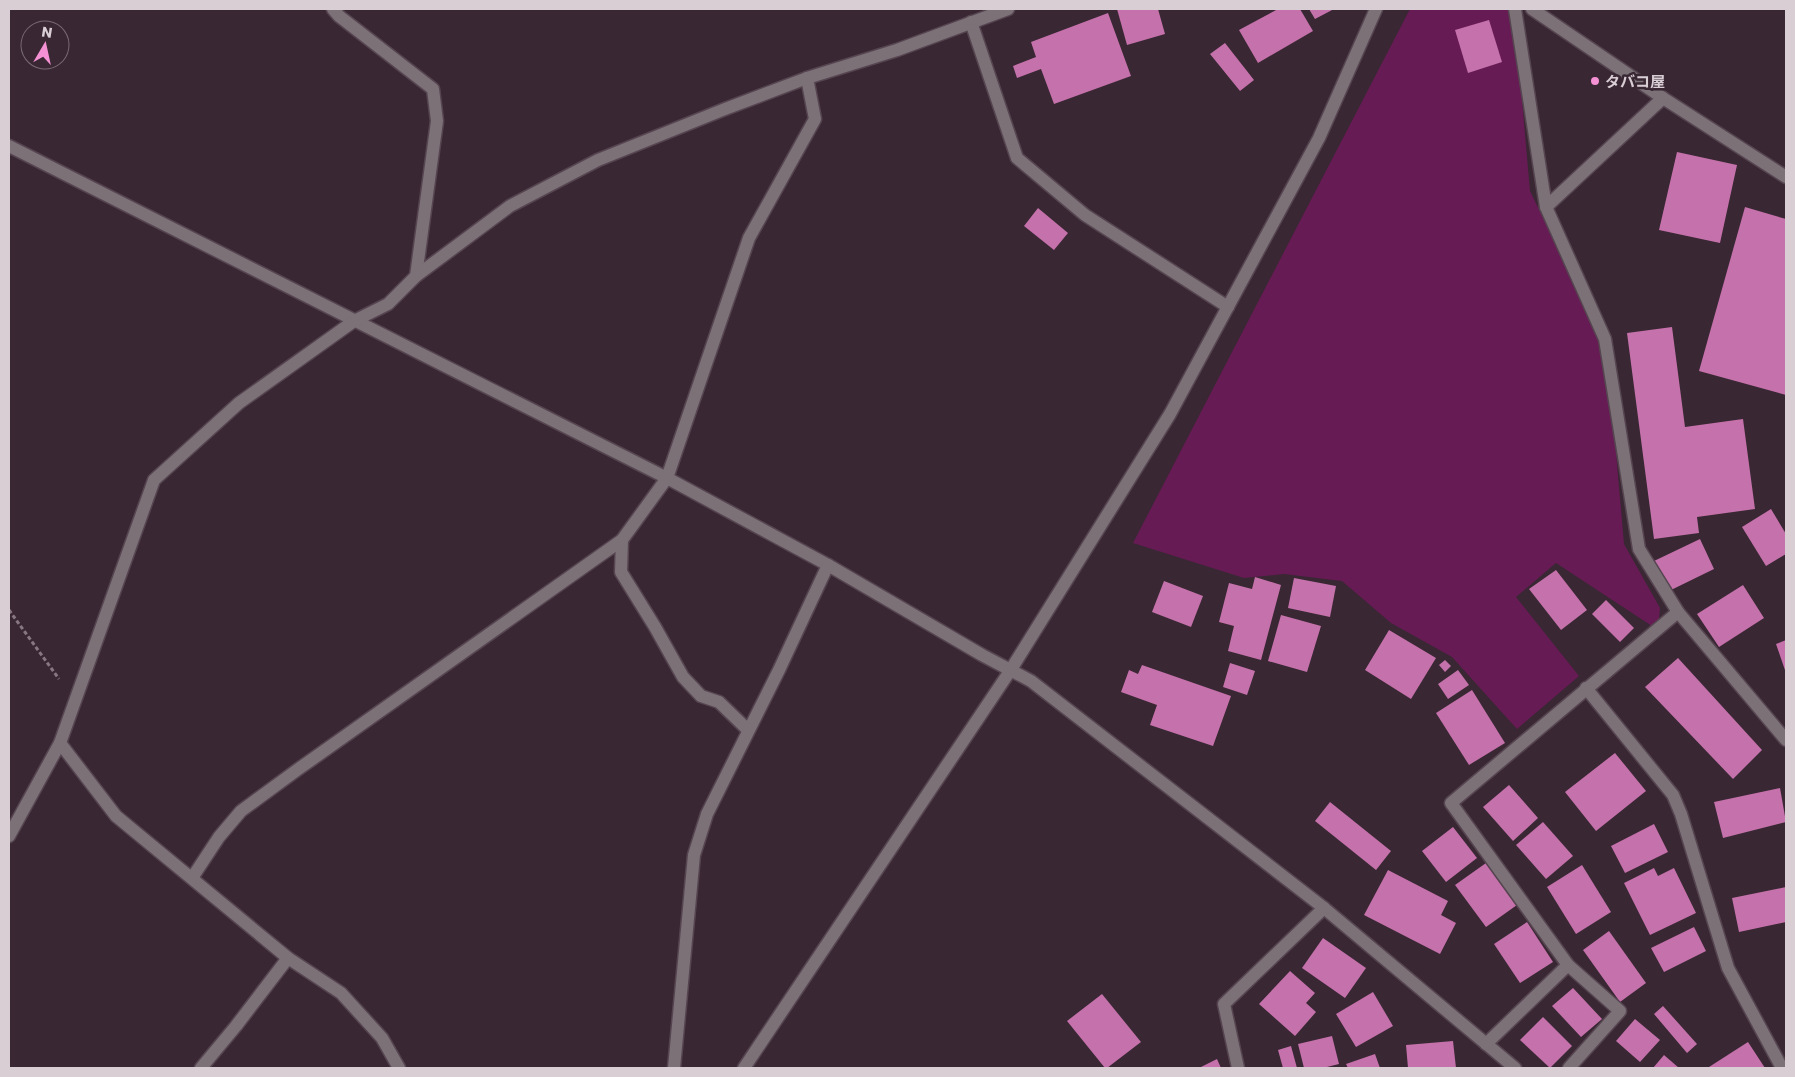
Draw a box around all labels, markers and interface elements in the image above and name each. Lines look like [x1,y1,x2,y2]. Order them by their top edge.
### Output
north arrow [20,20,70,70]
text: N [40,21,54,43]
place label: タバコ屋 [1605,71,1665,92]
marker: タバコ屋 [1589,75,1601,87]

